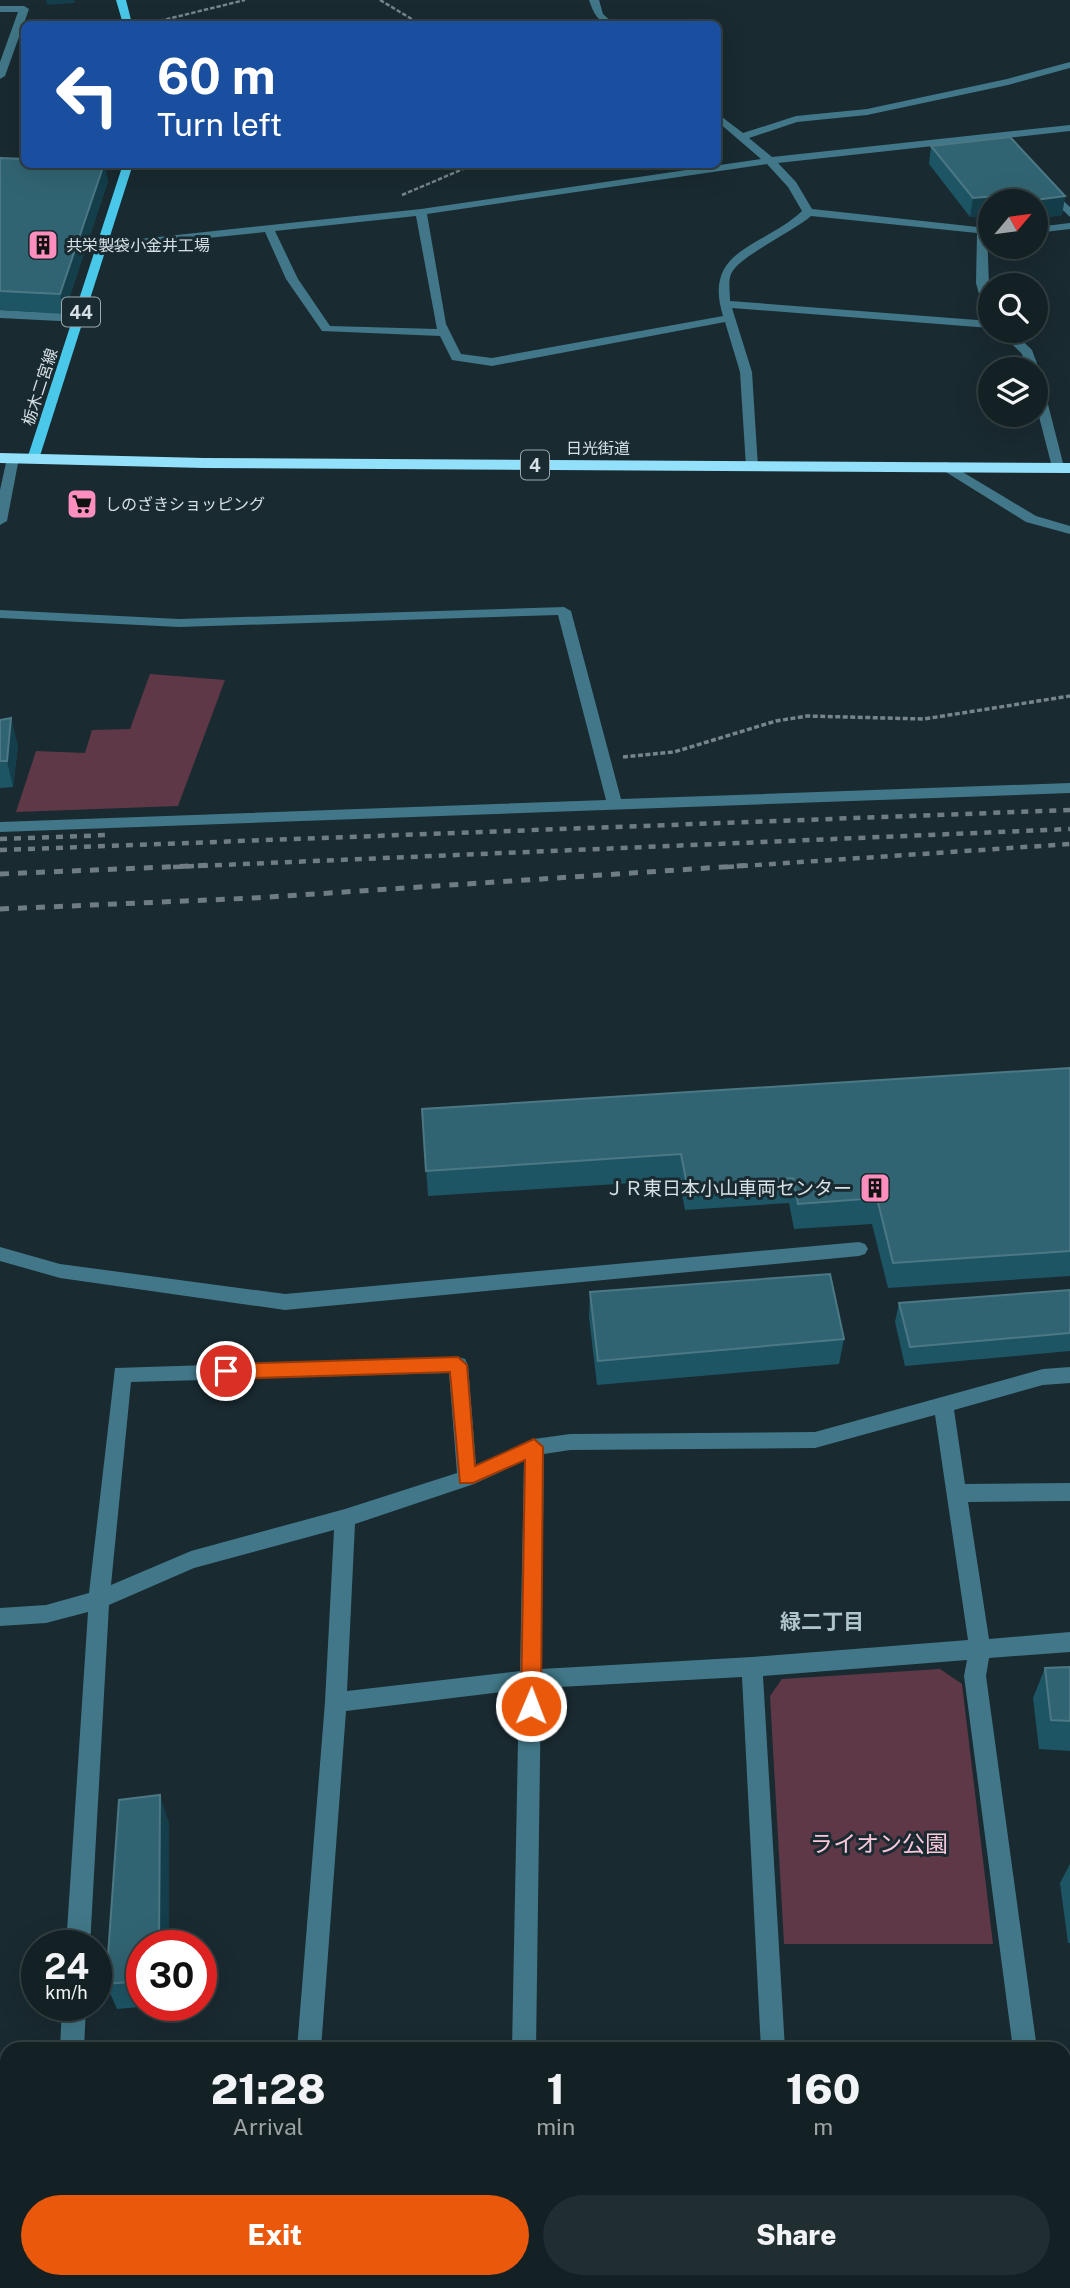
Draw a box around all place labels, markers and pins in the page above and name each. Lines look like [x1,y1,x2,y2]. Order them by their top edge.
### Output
building icon: 共栄製袋小金井工場 [26,228,60,262]
place label: 共栄製袋小金井工場 [66,236,210,255]
supermarket icon: しのざきショッピング [65,487,99,521]
place label: しのざきショッピング [105,495,265,514]
building icon: ＪＲ東日本小山車両センター [858,1171,892,1205]
place label: ＪＲ東日本小山車両センター [605,1177,852,1199]
pin [196,1341,256,1401]

